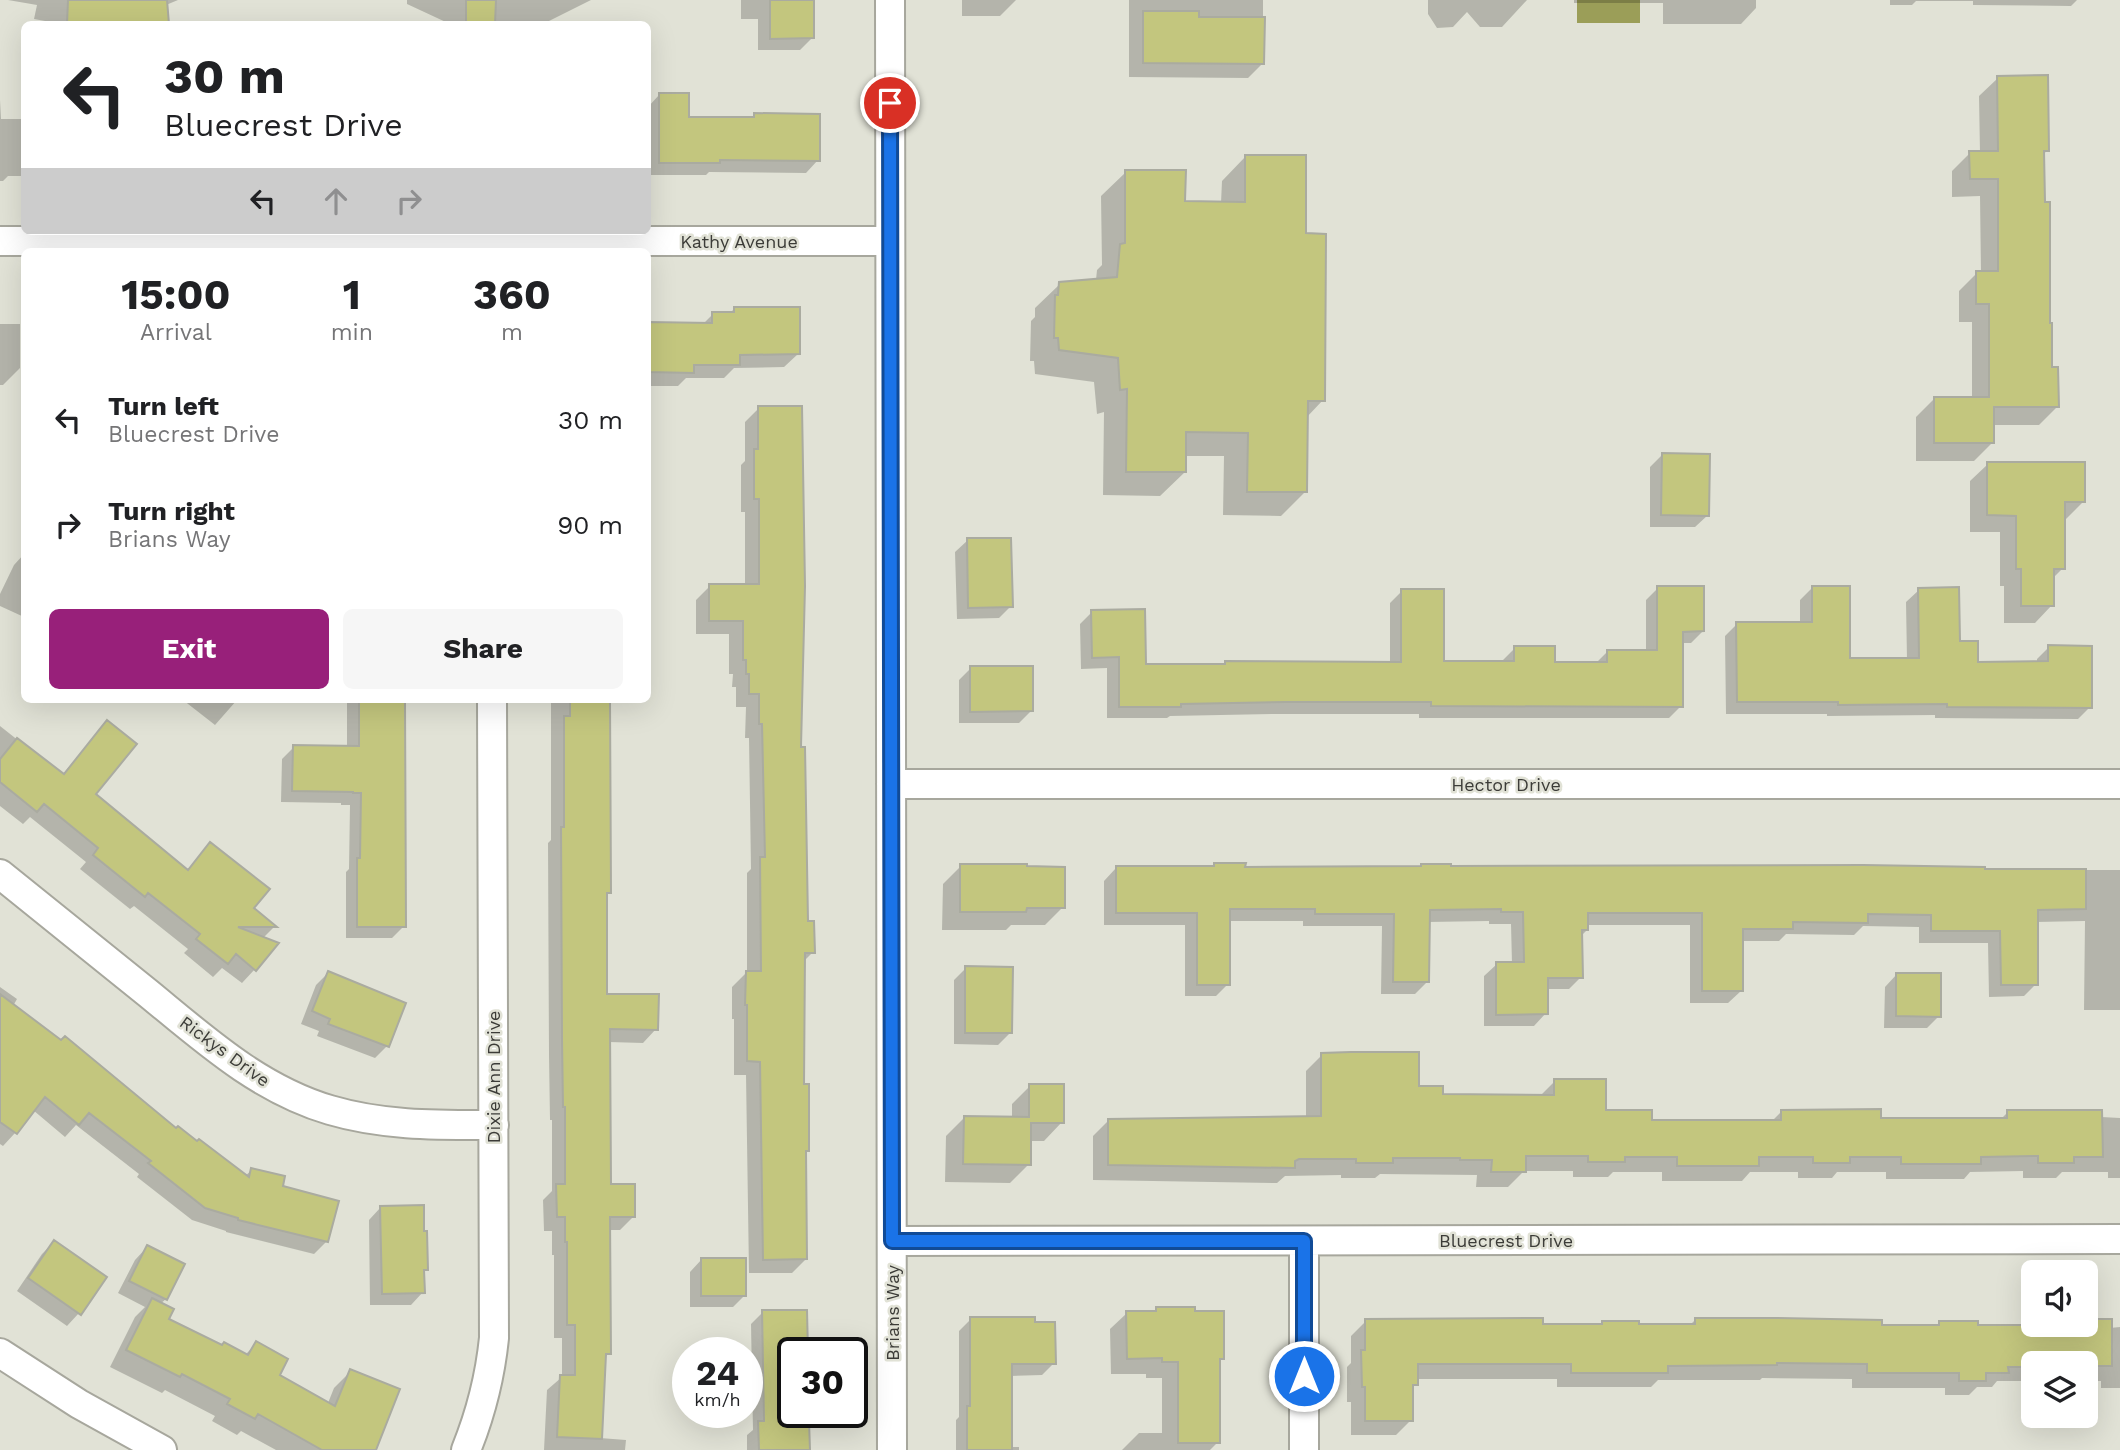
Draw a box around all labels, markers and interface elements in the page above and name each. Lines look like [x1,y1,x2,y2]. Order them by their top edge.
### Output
text: 30 m [164,47,285,105]
icon: left [49,49,140,140]
pin [860,73,920,133]
icon: arrive [871,84,909,122]
text: Bluecrest Drive [164,106,403,144]
icon: left [244,182,282,220]
icon: ahead [317,182,355,220]
icon: right [390,182,428,220]
street label: Kathy Avenue [680,231,798,252]
text: 15:00 [121,270,231,319]
text: 1 [343,270,361,319]
text: 360 [473,270,551,319]
text: Arrival [140,319,212,346]
text: min [331,319,373,346]
text: m [501,319,523,346]
text: Turn left [108,391,219,421]
icon: left [49,401,87,439]
text: 30 m [558,405,623,435]
text: Bluecrest Drive [108,421,280,448]
text: Turn right [108,496,235,526]
icon: right [49,506,87,544]
text: 90 m [557,510,623,540]
text: Brians Way [108,526,231,553]
button: Exit [49,609,329,689]
button: Share [343,609,623,689]
street label: Hector Drive [1451,774,1561,795]
street label: Rickys Drive [176,1011,274,1091]
street label: Dixie Ann Drive [483,1011,504,1143]
street label: Bluecrest Drive [1439,1230,1573,1251]
map controls [2021,1260,2098,1428]
button: sound [2021,1260,2098,1337]
street label: Brians Way [882,1264,903,1361]
speed limit sign: 30 [777,1337,868,1428]
position arrow [1267,1339,1341,1413]
button: layers [2021,1351,2098,1428]
text: 24 [696,1352,739,1394]
text: km/h [694,1389,741,1410]

